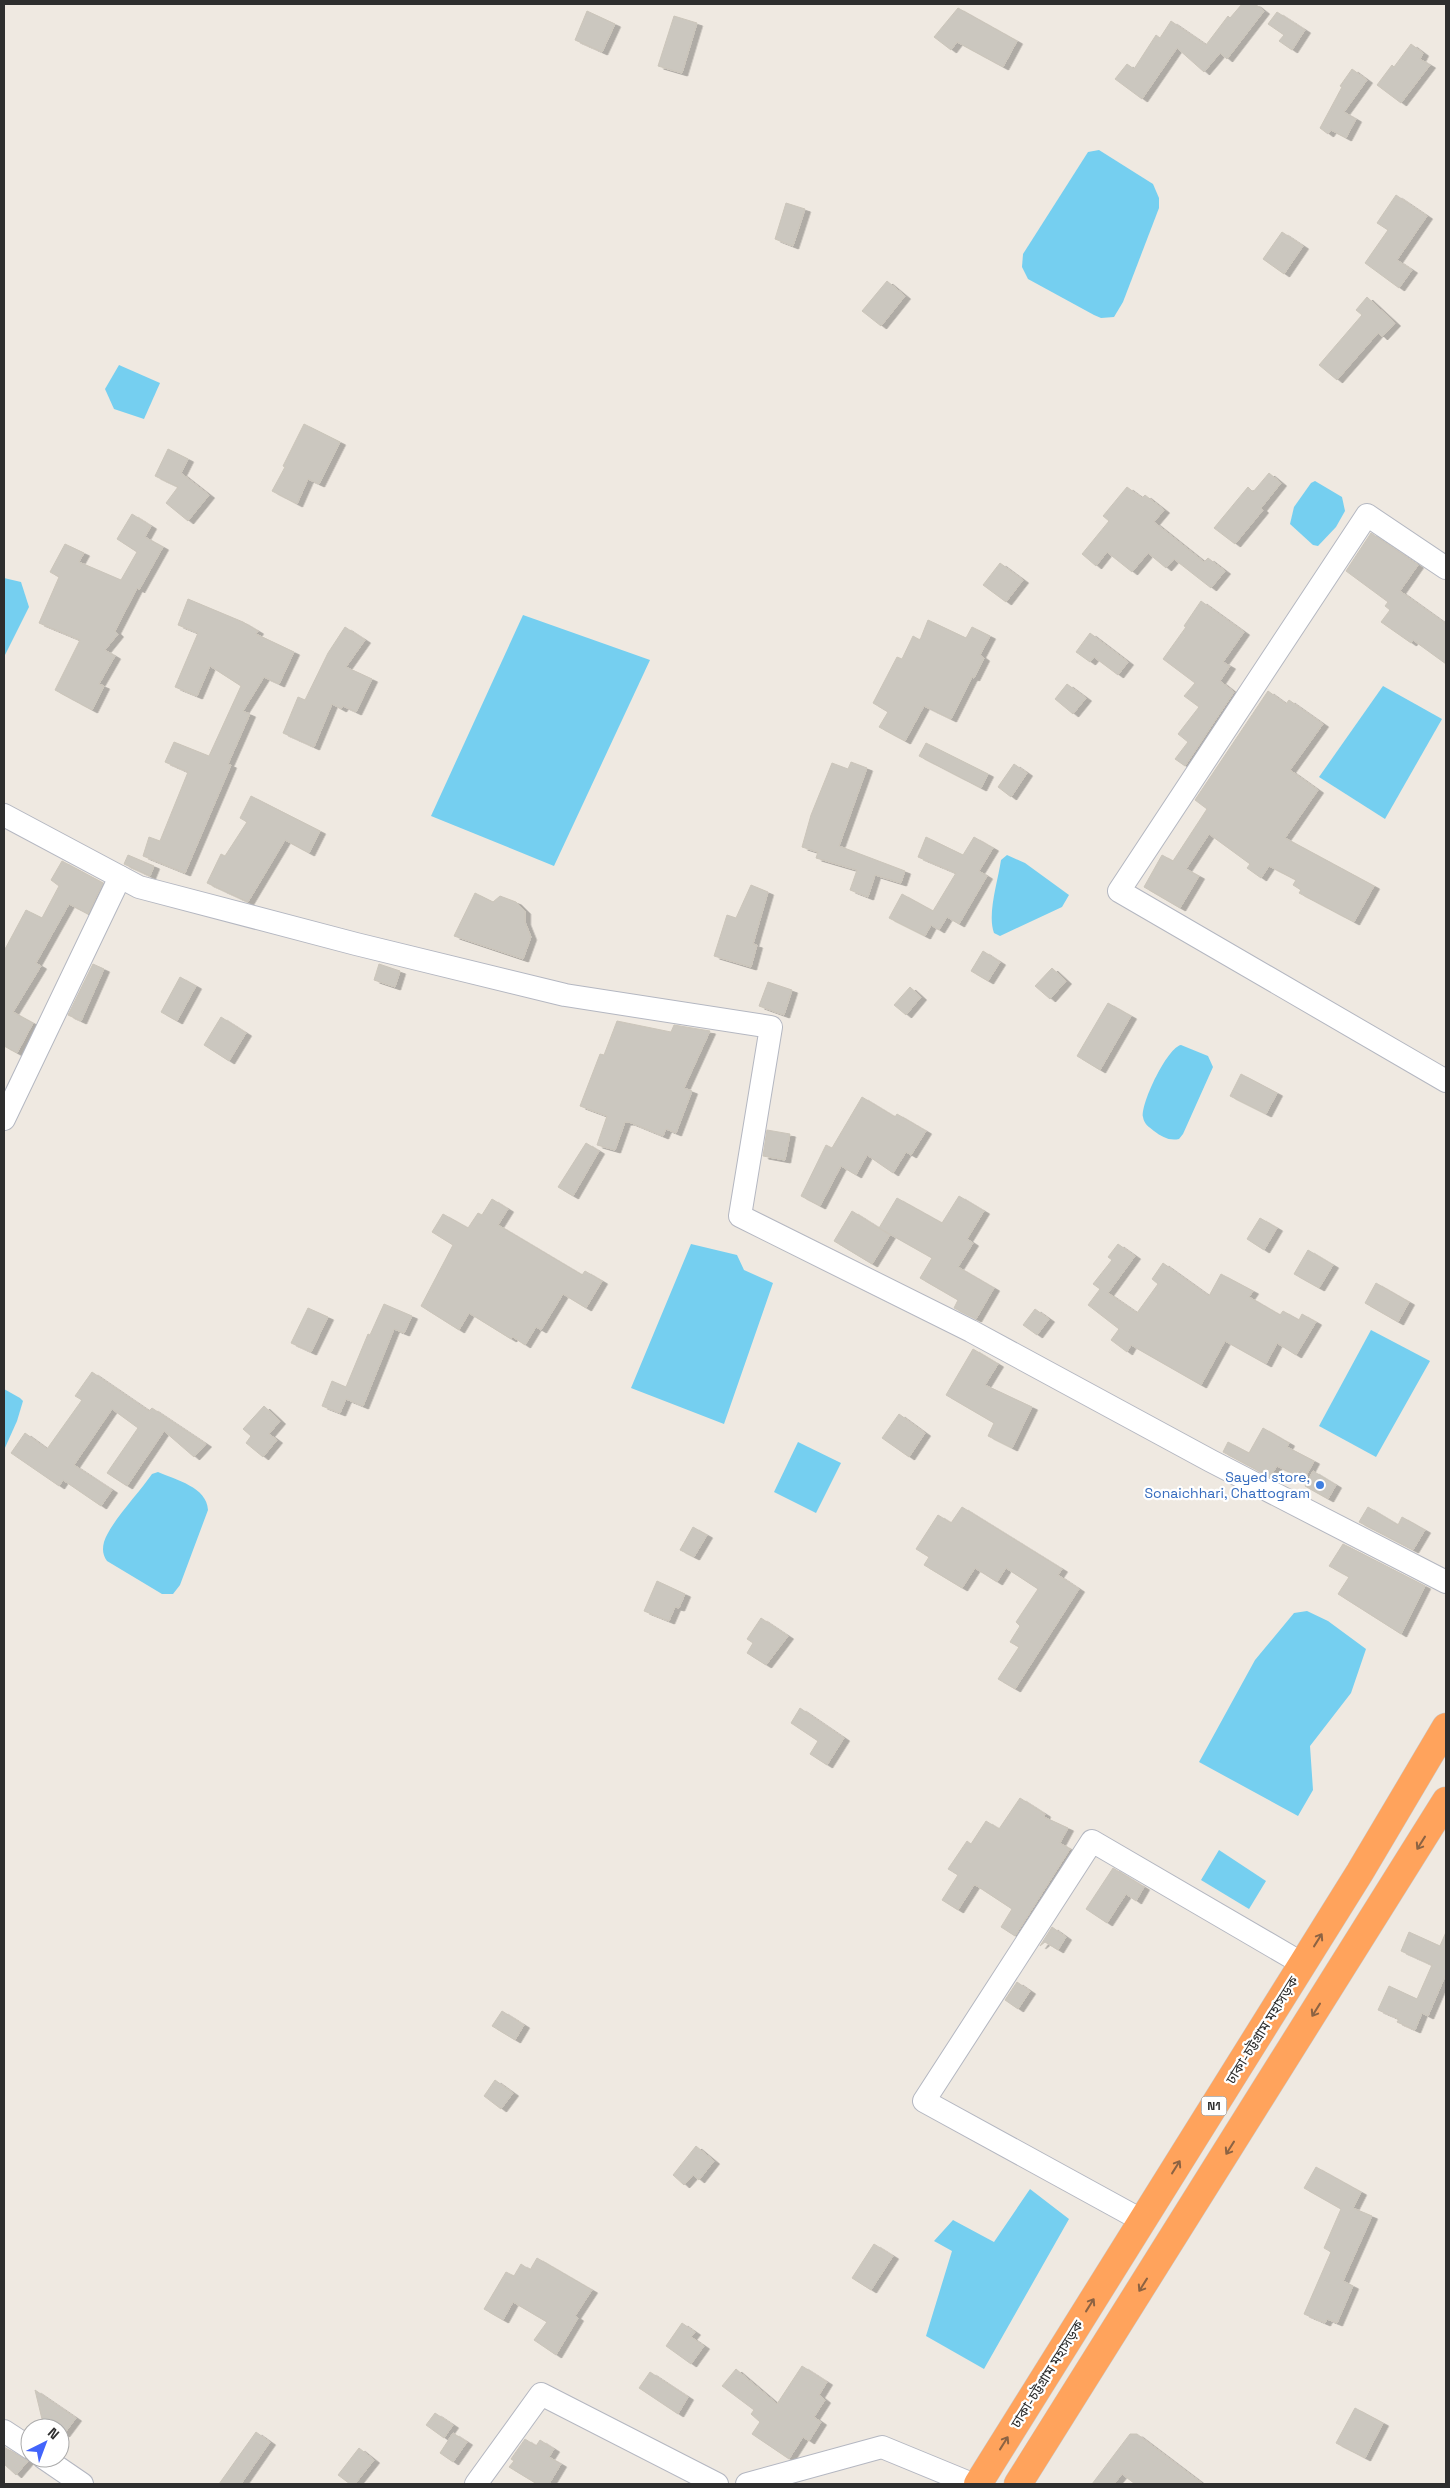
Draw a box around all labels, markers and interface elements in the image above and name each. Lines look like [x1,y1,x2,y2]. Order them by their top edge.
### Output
place label: Sayed store, Sonaichhari, Chattogram [1144,1468,1310,1502]
marker: Sayed store, Sonaichhari, Chattogram [1314,1479,1326,1491]
one-way arrow [1415,1835,1425,1849]
one-way arrow [1313,1934,1323,1948]
street label: ঢাকা-চট্টগ্রাম মহাসড়ক [1221,1972,1303,2088]
one-way arrow [1311,2002,1321,2016]
road number: N1 [1202,2096,1226,2116]
one-way arrow [1224,2140,1234,2154]
one-way arrow [1172,2161,1182,2175]
one-way arrow [1138,2278,1148,2292]
one-way arrow [1085,2298,1096,2312]
street label: ঢাকা-চট্টগ্রাম মহাসড়ক [1006,2316,1088,2432]
north arrow [20,2418,70,2468]
text: N [44,2424,63,2443]
one-way arrow [1000,2436,1010,2450]

